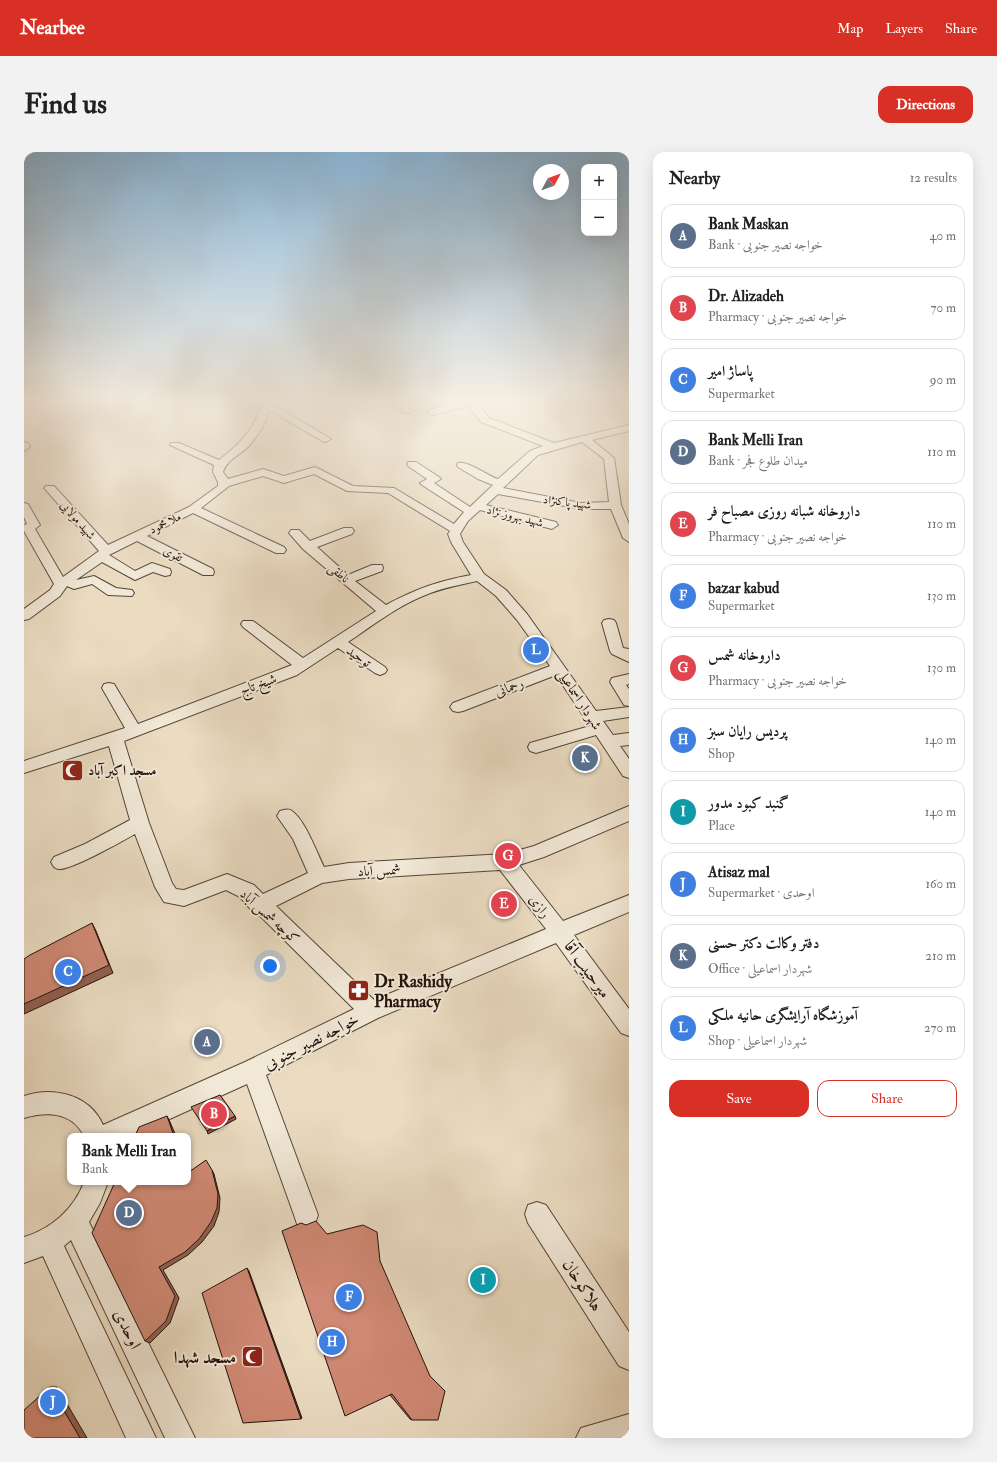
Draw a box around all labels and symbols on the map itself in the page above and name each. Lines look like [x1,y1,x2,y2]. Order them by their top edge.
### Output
north arrow [533,164,569,200]
street label: شهید پاکنژاد [542,492,592,514]
street label: شهید مولایی [57,498,98,543]
street label: شهید بهروز نژاد [485,502,545,531]
street label: ملا محمود [147,509,184,538]
street label: تقوی [160,543,186,566]
street label: ناطقی [325,560,352,587]
pin: L [523,635,549,665]
street label: توحید [343,642,375,671]
street label: شهردار اسماعیلی [553,666,606,734]
street label: شیخ تاج [237,670,281,703]
street label: رحمانی [492,674,526,701]
pin: K [572,743,598,773]
mosque icon: مسجد اکبر آباد [60,757,86,783]
place label: مسجد اکبر آباد [88,762,157,779]
pin: G [495,841,521,871]
street label: شمس آباد [357,861,401,881]
street label: کوچه شمس آباد [236,885,303,948]
pin: E [491,889,517,919]
street label: رازی [525,891,554,921]
street label: میرحبیب آقا [559,936,616,1003]
your location [260,956,280,976]
pin: C [55,957,81,987]
place label: Dr Rashidy Pharmacy [374,971,452,1013]
pharmacy icon: Dr Rashidy Pharmacy [346,978,372,1004]
street label: خواجه نصیر جنوبی [260,1008,363,1076]
pin: A [194,1027,220,1057]
pin: B [201,1099,227,1129]
pin: D [116,1198,142,1228]
street label: هلاکوخان [558,1255,607,1315]
pin: I [470,1265,496,1295]
pin: F [336,1282,362,1312]
street label: اوحدی [109,1306,146,1353]
pin: H [319,1327,345,1357]
mosque icon: مسجد شهدا [239,1344,265,1370]
place label: مسجد شهدا [174,1347,236,1369]
pin: J [40,1387,66,1417]

